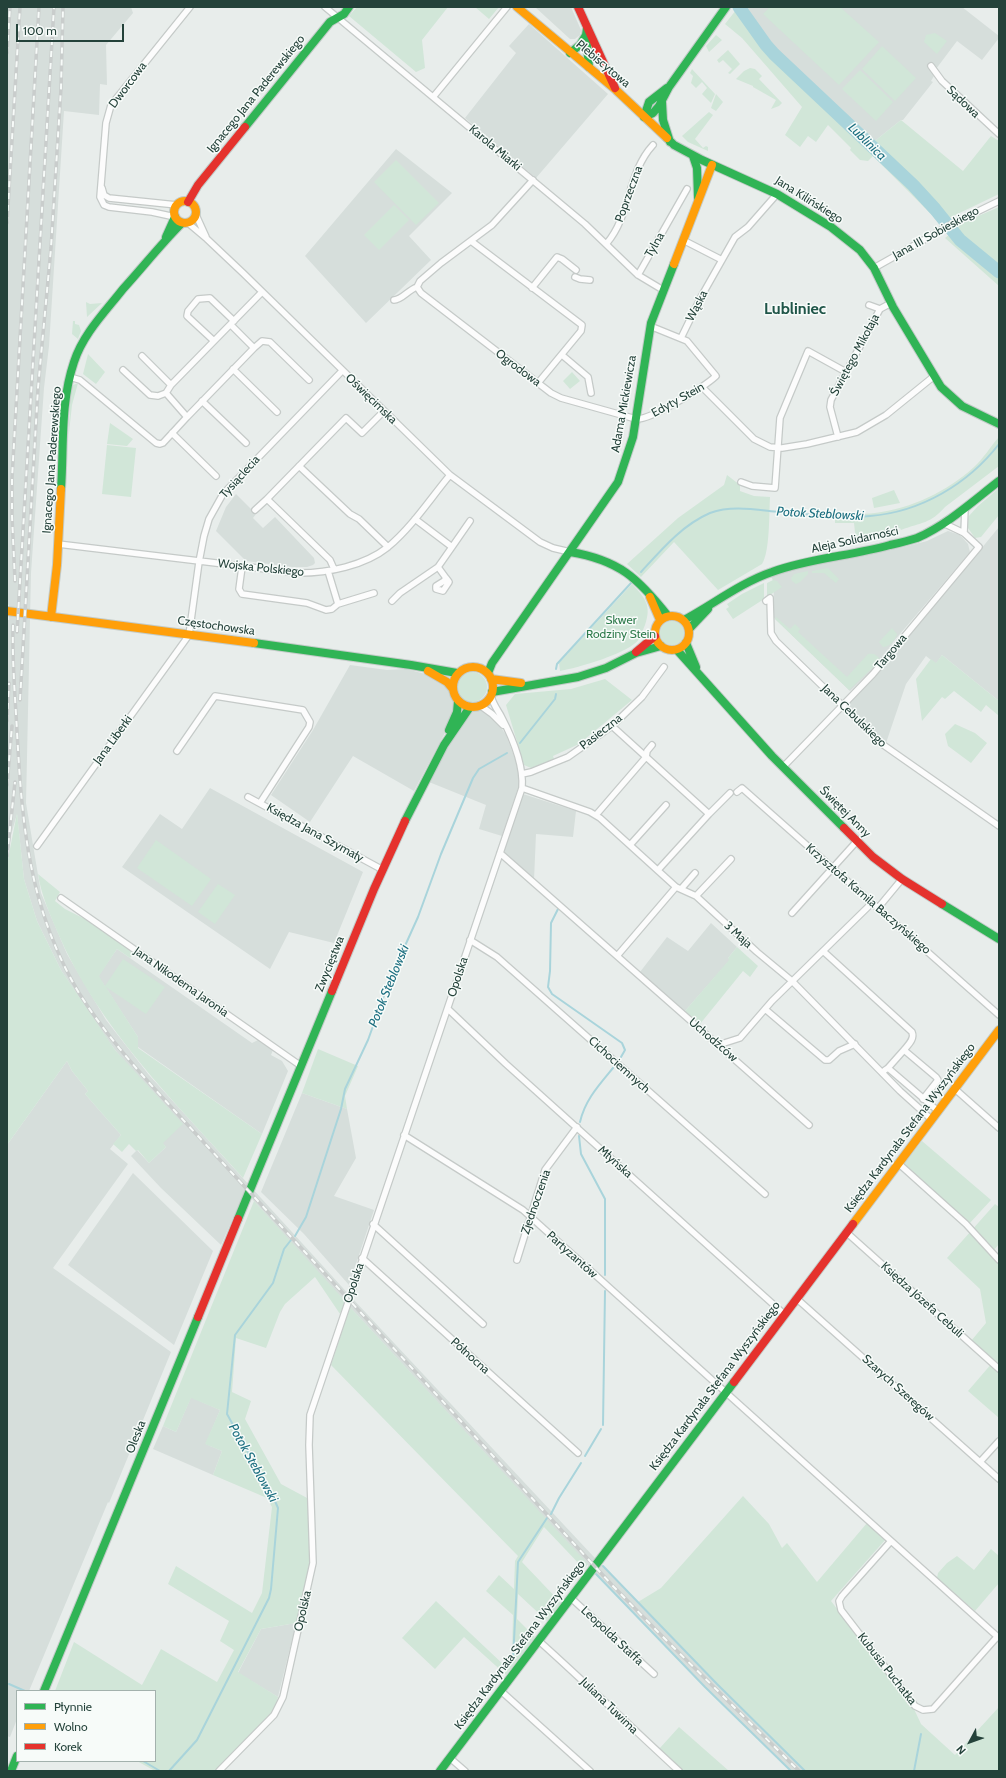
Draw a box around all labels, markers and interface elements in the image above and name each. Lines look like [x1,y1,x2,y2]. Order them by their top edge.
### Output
scale bar [18,16,126,42]
text: 100 m [23,23,57,38]
street label: Ignacego Jana Paderewskiego [204,32,308,156]
street label: Plebiscytowa [573,37,633,91]
street label: Dworcowa [106,59,150,111]
street label: Sądowa [943,83,983,121]
water label: Lublinica [845,120,889,164]
street label: Karola Miarki [466,122,524,174]
street label: Poprzeczna [612,164,646,224]
street label: Jana Kilińskiego [772,173,846,227]
street label: Jana III Sobieskiego [890,203,982,263]
street label: Tylna [642,230,668,260]
street label: Wąska [683,288,711,324]
district label: Lubliniec [764,299,826,319]
street label: Świętego Mikołaja [827,312,883,398]
street label: Ogrodowa [493,346,543,390]
street label: Adama Mickiewicza [608,354,640,454]
street label: Oświęcimska [342,371,400,427]
street label: Edyty Stein [649,380,707,420]
street label: Ignacego Jana Paderewskiego [40,386,64,534]
street label: Tysiąclecia [217,453,263,501]
water label: Potok Steblowski [776,504,864,524]
street label: Aleja Solidarności [810,524,900,556]
street label: Wojska Polskiego [217,556,305,580]
street label: Częstochowska [176,613,256,639]
park label: Skwer Rodziny Stein [586,613,656,641]
street label: Targowa [872,631,910,673]
street label: Jana Cebulskiego [819,681,889,751]
street label: Pasieczna [577,711,625,753]
street label: Jana Liberki [90,713,136,767]
street label: Świętej Anny [816,783,874,841]
street label: Księdza Jana Szymały [264,800,366,866]
street label: Krzysztofa Kamila Baczyńskiego [802,841,934,957]
street label: 3 Maja [721,919,755,951]
street label: Zwycięstwa [312,934,348,994]
water label: Potok Steblowski [365,943,413,1029]
street label: Jana Nikodema Jaronia [131,944,231,1020]
street label: Opolska [445,955,471,999]
street label: Uchodźców [686,1015,740,1065]
street label: Cichociemnych [585,1034,653,1096]
street label: Księdza Kardynała Stefana Wyszyńskiego [842,1041,978,1215]
street label: Młyńska [595,1143,635,1181]
street label: Zjednoczenia [518,1168,554,1236]
street label: Partyzantów [544,1228,600,1282]
street label: Księdza Józefa Cebuli [878,1259,966,1341]
street label: Opolska [341,1261,367,1305]
street label: Księdza Kardynała Stefana Wyszyńskiego [647,1299,783,1473]
street label: Północna [448,1335,492,1377]
street label: Szarych Szeregów [859,1352,937,1424]
street label: Oleska [123,1418,149,1456]
water label: Potok Steblowski [225,1421,281,1505]
street label: Księdza Kardynała Stefana Wyszyńskiego [452,1558,588,1732]
street label: Opolska [291,1589,315,1633]
street label: Leopolda Staffa [578,1603,646,1669]
street label: Kubusia Puchatka [854,1630,920,1708]
street label: Juliana Tuwima [577,1675,641,1737]
legend [16,1690,156,1762]
text: Płynnie [54,1699,92,1714]
text: Wolno [54,1719,88,1734]
north arrow [950,1722,990,1762]
text: Korek [54,1739,82,1754]
text: N [953,1742,969,1757]

